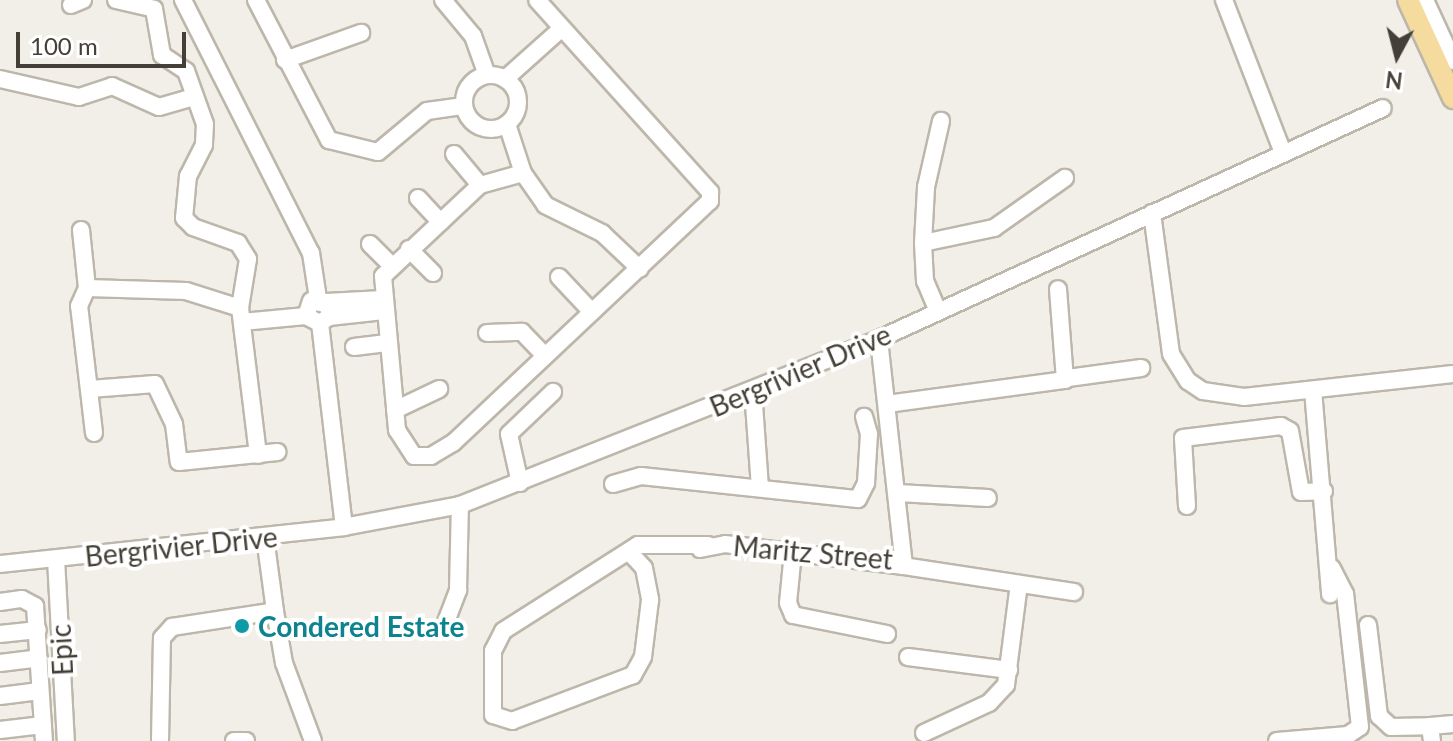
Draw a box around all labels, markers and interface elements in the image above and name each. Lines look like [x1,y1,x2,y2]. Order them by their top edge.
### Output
scale bar [20,16,190,66]
north arrow [1357,16,1437,96]
text: 100 m [30,31,98,60]
text: N [1384,66,1404,95]
street label: Bergrivier Drive [704,317,896,423]
street label: Bergrivier Drive [83,519,279,573]
street label: Maritz Street [732,528,894,576]
place label: Condered Estate [258,609,465,643]
marker: Condered Estate [233,617,251,635]
street label: Epic [43,623,79,677]

